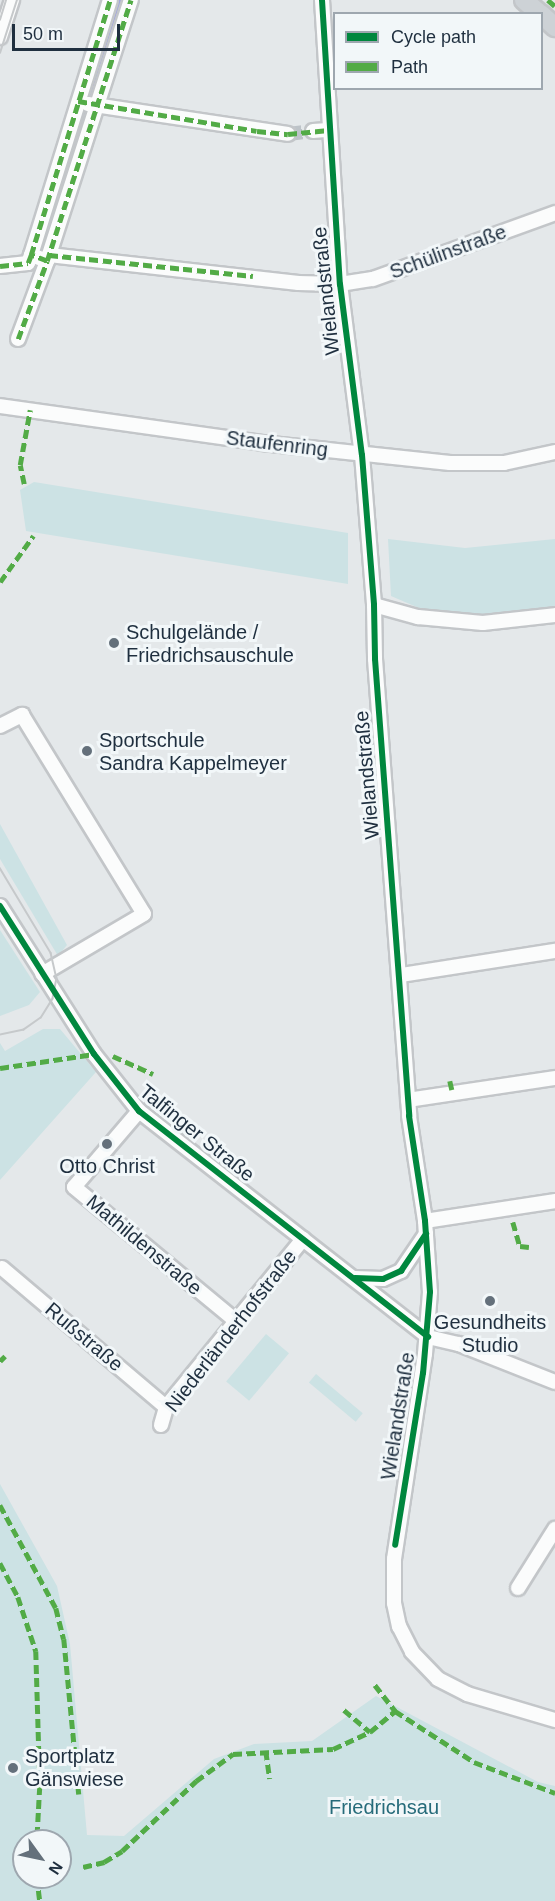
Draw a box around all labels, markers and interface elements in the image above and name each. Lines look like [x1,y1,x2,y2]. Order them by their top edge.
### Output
scale bar [15,12,123,50]
legend [333,12,543,90]
text: 50 m [23,24,63,44]
text: Cycle path [391,27,476,47]
text: Path [391,57,428,77]
street label: Schülinstraße [386,220,510,284]
street label: Wielandstraße [307,226,345,356]
street label: Staufenring [225,426,329,462]
place label: Schulgelände / Friedrichsauschule [126,620,294,667]
marker: Schulgelände / Friedrichsauschule [107,636,121,650]
street label: Wielandstraße [349,710,385,840]
place label: Sportschule Sandra Kappelmeyer [99,728,287,775]
marker: Sportschule Sandra Kappelmeyer [80,744,94,758]
street label: Talfinger Straße [135,1079,259,1187]
marker: Otto Christ [100,1137,114,1151]
place label: Otto Christ [59,1154,155,1178]
street label: Mathildenstraße [81,1190,207,1300]
street label: Niederländerhofstraße [160,1245,302,1417]
marker: Gesundheits Studio [483,1294,497,1308]
street label: Rußstraße [40,1297,128,1377]
place label: Gesundheits Studio [434,1310,546,1357]
street label: Wielandstraße [376,1350,420,1482]
place label: Sportplatz Gänswiese [25,1744,124,1791]
marker: Sportplatz Gänswiese [6,1761,20,1775]
park label: Friedrichsau [329,1795,439,1819]
north arrow [12,1829,72,1889]
text: N [46,1859,66,1877]

